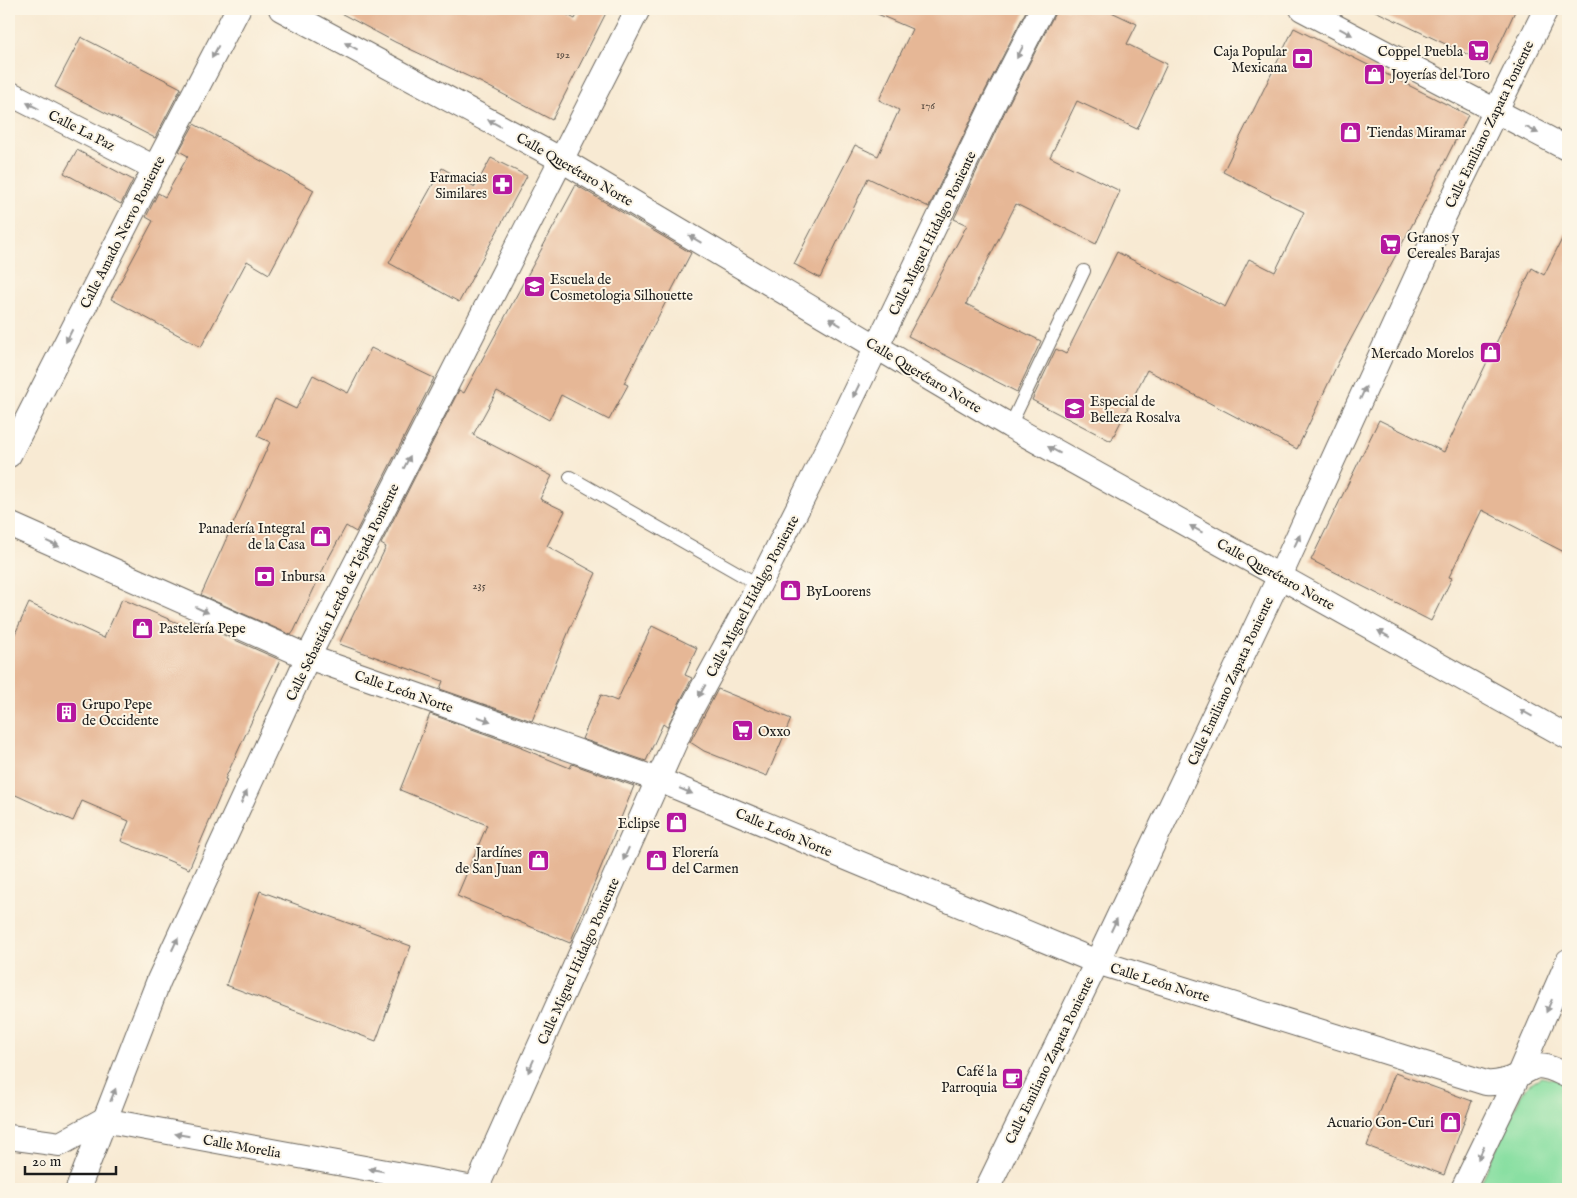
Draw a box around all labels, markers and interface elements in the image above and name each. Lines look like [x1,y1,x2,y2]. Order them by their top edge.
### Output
one-way arrow [1339,27,1352,36]
street label: Calle Emiliano Zapata Poniente [1441,37,1539,211]
supermarket icon: Coppel Puebla [1467,39,1491,63]
one-way arrow [343,42,358,50]
place label: Caja Popular Mexicana [1213,43,1288,77]
place label: Coppel Puebla [1378,43,1464,61]
one-way arrow [211,45,219,59]
one-way arrow [1016,45,1024,59]
bank icon: Caja Popular Mexicana [1291,47,1315,71]
house number: 192 [556,48,570,62]
shop icon: Joyerías del Toro [1363,62,1387,86]
place label: Joyerías del Toro [1389,66,1490,84]
house number: 176 [921,99,935,113]
one-way arrow [26,102,41,110]
street label: Calle La Paz [45,106,118,156]
one-way arrow [487,119,500,128]
shop icon: Tiendas Miramar [1339,120,1363,144]
place label: Tiendas Miramar [1367,124,1466,142]
one-way arrow [1525,126,1539,134]
street label: Calle Querétaro Norte [513,129,637,211]
street label: Calle Miguel Hidalgo Poniente [885,148,981,319]
street label: Calle Amado Nervo Poniente [76,153,170,312]
place label: Farmacias Similares [430,169,487,203]
pharmacy icon: Farmacias Similares [491,173,515,197]
place label: Granos y Cereales Barajas [1407,229,1500,263]
supermarket icon: Granos y Cereales Barajas [1379,233,1403,257]
one-way arrow [689,235,702,244]
place label: Escuela de Cosmetologia Silhouette [550,271,694,305]
school or university icon: Escuela de Cosmetologia Silhouette [522,275,546,299]
one-way arrow [829,318,842,327]
one-way arrow [65,329,73,344]
street label: Calle Querétaro Norte [862,334,985,418]
shop icon: Mercado Morelos [1478,341,1502,365]
place label: Mercado Morelos [1371,345,1474,363]
one-way arrow [852,384,860,398]
one-way arrow [1360,386,1368,400]
place label: Especial de Belleza Rosalva [1090,393,1181,427]
school or university icon: Especial de Belleza Rosalva [1062,397,1086,421]
one-way arrow [1047,446,1061,455]
one-way arrow [403,455,411,469]
street label: Calle Sebastián Lerdo de Tejada Poniente [282,480,404,704]
street label: Calle Miguel Hidalgo Poniente [702,512,804,681]
place label: Panadería Integral de la Casa [198,520,306,554]
shop icon: Panadería Integral de la Casa [309,524,333,548]
one-way arrow [1189,525,1204,533]
one-way arrow [1293,534,1301,548]
street label: Calle Querétaro Norte [1213,535,1338,615]
one-way arrow [46,541,60,549]
bank icon: Inbursa [253,564,277,588]
place label: Inbursa [281,568,326,586]
house number: 235 [472,579,486,593]
shop icon: ByLoorens [778,579,802,603]
place label: ByLoorens [806,583,871,601]
street label: Calle Emiliano Zapata Poniente [1184,594,1278,769]
one-way arrow [195,606,209,614]
shop icon: Pastelería Pepe [131,616,155,640]
place label: Pastelería Pepe [159,620,246,638]
one-way arrow [1377,629,1391,638]
street label: Calle León Norte [352,667,456,717]
one-way arrow [698,684,706,698]
place label: Grupo Pepe de Occidente [82,696,159,730]
building icon: Grupo Pepe de Occidente [54,700,78,724]
one-way arrow [1518,709,1533,717]
one-way arrow [477,715,492,723]
supermarket icon: Oxxo [730,719,754,743]
place label: Oxxo [758,723,791,741]
one-way arrow [679,787,694,795]
one-way arrow [240,790,248,804]
street label: Calle León Norte [733,804,835,862]
shop icon: Eclipse [664,811,688,835]
place label: Eclipse [618,815,661,833]
place label: Jardínes de San Juan [455,844,523,878]
place label: Florería del Carmen [672,844,739,878]
one-way arrow [621,847,629,861]
shop icon: Jardínes de San Juan [526,848,550,872]
shop icon: Florería del Carmen [644,848,668,872]
street label: Calle Miguel Hidalgo Poniente [534,875,624,1048]
one-way arrow [1111,918,1119,932]
one-way arrow [172,937,180,951]
street label: Calle León Norte [1108,959,1212,1007]
street label: Calle Emiliano Zapata Poniente [1001,973,1099,1147]
one-way arrow [1544,999,1552,1013]
one-way arrow [526,1059,534,1073]
place label: Café la Parroquia [941,1063,998,1097]
cafe icon: Café la Parroquia [1001,1067,1025,1091]
one-way arrow [110,1087,118,1102]
shop icon: Acuario Gon-Curi [1438,1110,1462,1134]
place label: Acuario Gon-Curi [1326,1114,1434,1132]
one-way arrow [174,1130,190,1138]
street label: Calle Morelia [201,1131,283,1163]
scale bar [25,1143,116,1175]
one-way arrow [1476,1146,1485,1161]
text: 20 m [32,1152,62,1171]
one-way arrow [368,1166,384,1174]

